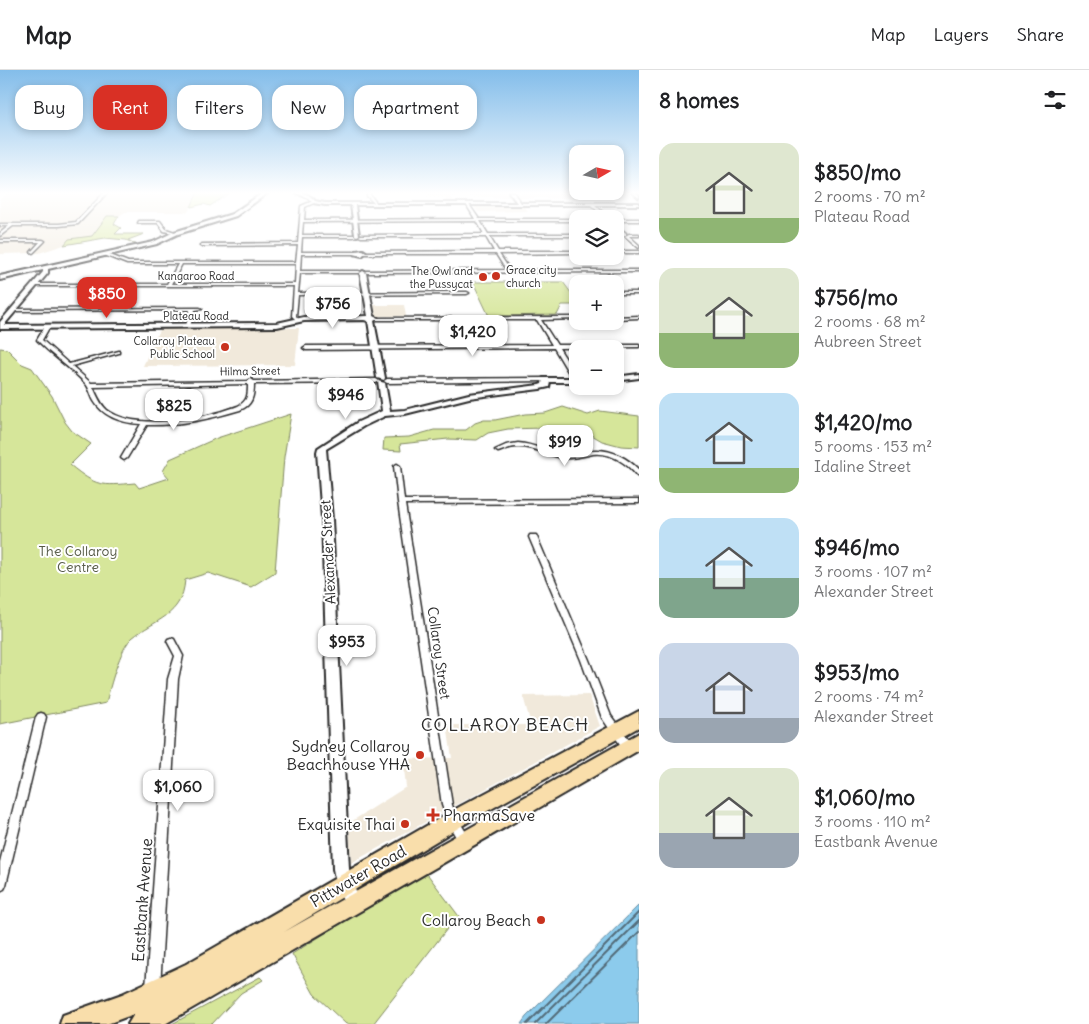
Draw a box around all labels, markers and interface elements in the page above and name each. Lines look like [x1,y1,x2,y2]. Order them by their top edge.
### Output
text: Map [25,20,72,50]
text: Map [870,23,905,46]
text: Layers [933,23,989,46]
text: Share [1017,23,1064,46]
chip: Buy [15,85,83,130]
chip: Rent [93,85,167,130]
chip: Filters [177,85,262,130]
chip: New [272,85,344,130]
chip: Apartment [354,85,477,130]
icon: filters [1041,86,1069,114]
text: 8 homes [659,87,739,114]
north arrow [569,145,624,200]
map controls [569,145,624,395]
text: $850/mo [814,159,901,186]
icon: home [699,163,759,223]
text: 2 rooms · 70 m² [814,186,926,206]
text: Plateau Road [814,206,910,226]
button: layers [569,210,624,265]
place label: Grace city church [506,263,557,290]
place label: The Owl and the Pussycat [410,264,474,291]
street label: Kangaroo Road [158,269,235,283]
marker: Grace city church [490,270,502,282]
marker: The Owl and the Pussycat [477,271,489,283]
button: + [569,275,624,330]
pin: $850 [77,276,137,319]
text: $850 [88,283,126,303]
text: $756/mo [814,284,898,311]
pin: $756 [303,286,363,329]
icon: home [699,288,759,348]
text: $756 [315,293,351,313]
street label: Plateau Road [163,309,229,323]
text: 2 rooms · 68 m² [814,311,926,331]
pin: $1,420 [432,314,514,357]
text: $1,420 [450,321,496,341]
text: Aubreen Street [814,331,922,351]
place label: Collaroy Plateau Public School [134,334,216,361]
button: − [569,340,624,395]
marker: Collaroy Plateau Public School [219,341,231,353]
street label: Hilma Street [220,363,281,379]
pin: $946 [316,378,376,420]
text: $946 [328,384,364,404]
pin: $825 [144,388,204,431]
text: $825 [156,395,192,415]
text: $1,420/mo [814,409,912,436]
icon: home [699,413,759,473]
pin: $919 [535,424,595,467]
text: $919 [548,431,582,451]
text: 5 rooms · 153 m² [814,436,932,456]
text: Idaline Street [814,456,911,476]
street label: Alexander Street [316,499,340,605]
text: $946/mo [814,534,900,561]
icon: home [699,538,759,598]
park label: The Collaroy Centre [39,542,117,576]
text: 3 rooms · 107 m² [814,561,932,581]
text: Alexander Street [814,581,934,601]
street label: Collaroy Street [424,606,454,701]
pin: $953 [317,624,377,667]
text: $953 [329,631,365,651]
text: $953/mo [814,659,899,686]
icon: home [699,663,759,723]
text: 2 rooms · 74 m² [814,686,924,706]
text: Alexander Street [814,706,934,726]
district label: COLLAROY BEACH [421,713,589,736]
place label: Sydney Collaroy Beachhouse YHA [287,736,410,774]
marker: Sydney Collaroy Beachhouse YHA [414,749,426,761]
pin: $1,060 [137,770,219,812]
text: $1,060 [154,776,202,796]
text: $1,060/mo [814,784,915,811]
icon: home [699,788,759,848]
place label: PharmaSave [443,805,535,825]
marker: PharmaSave [427,809,439,821]
text: 3 rooms · 110 m² [814,811,931,831]
place label: Exquisite Thai [297,814,395,834]
marker: Exquisite Thai [399,818,411,830]
text: Eastbank Avenue [814,831,938,851]
street label: Eastbank Avenue [128,838,156,962]
street label: Pittwater Road [306,840,410,912]
place label: Collaroy Beach [422,910,531,930]
marker: Collaroy Beach [535,914,547,926]

